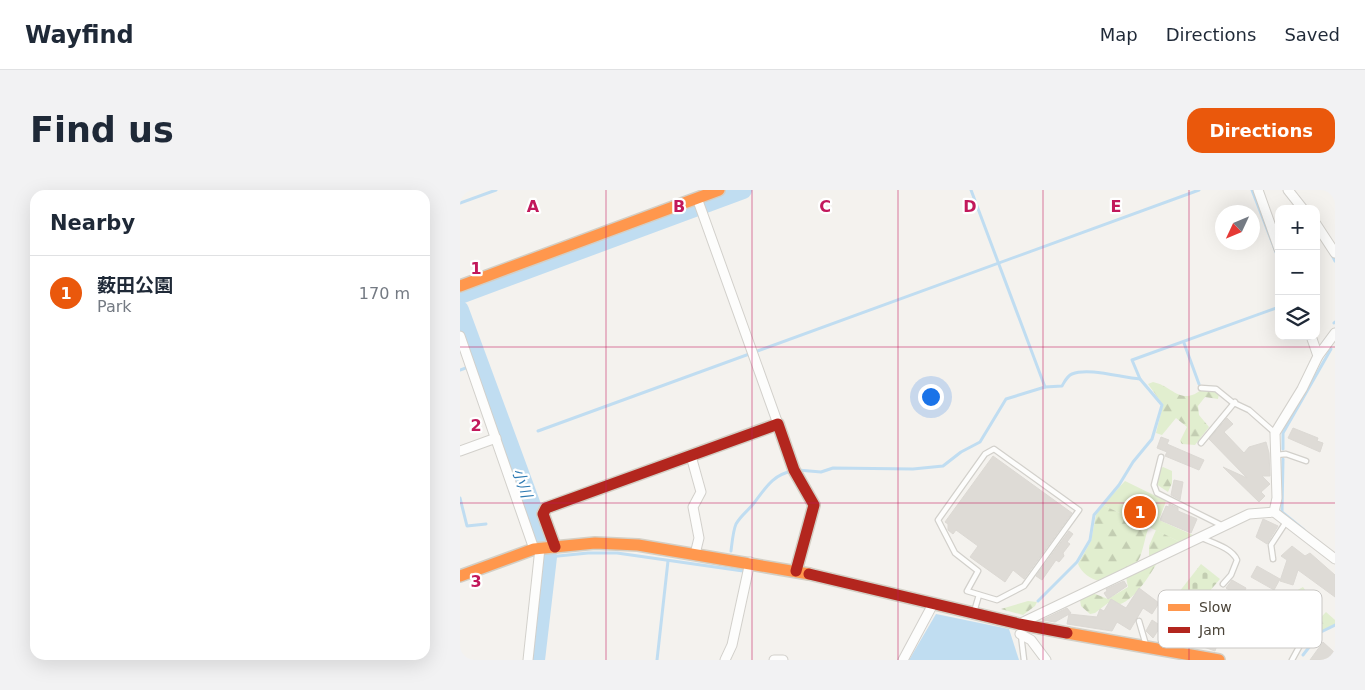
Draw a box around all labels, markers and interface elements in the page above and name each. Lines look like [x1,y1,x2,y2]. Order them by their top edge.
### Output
text: Wayfind [25,21,134,49]
text: Map [1100,24,1138,45]
text: Directions [1166,24,1256,45]
text: Saved [1284,24,1340,45]
button: Directions [1187,108,1335,153]
text: Find us [30,110,174,150]
text: A [527,197,540,216]
text: B [673,197,685,216]
text: C [819,197,831,216]
text: D [963,197,977,216]
text: E [1111,197,1121,216]
north arrow [1215,205,1260,250]
map controls [1275,205,1320,340]
button: + [1275,205,1320,250]
text: Nearby [50,211,135,235]
button: − [1275,250,1320,295]
text: 1 [470,259,482,278]
text: 薮田公園 [97,274,173,296]
text: 1 [60,284,72,303]
text: 170 m [359,284,410,303]
button: layers [1275,295,1320,340]
text: Park [97,297,132,316]
your location [918,384,944,410]
text: 2 [470,416,482,435]
water label: 小川 [508,466,536,502]
pin: 1 [1124,493,1156,531]
text: 3 [470,572,482,591]
legend [1158,590,1322,648]
text: Slow [1199,599,1232,615]
text: Jam [1198,622,1225,638]

